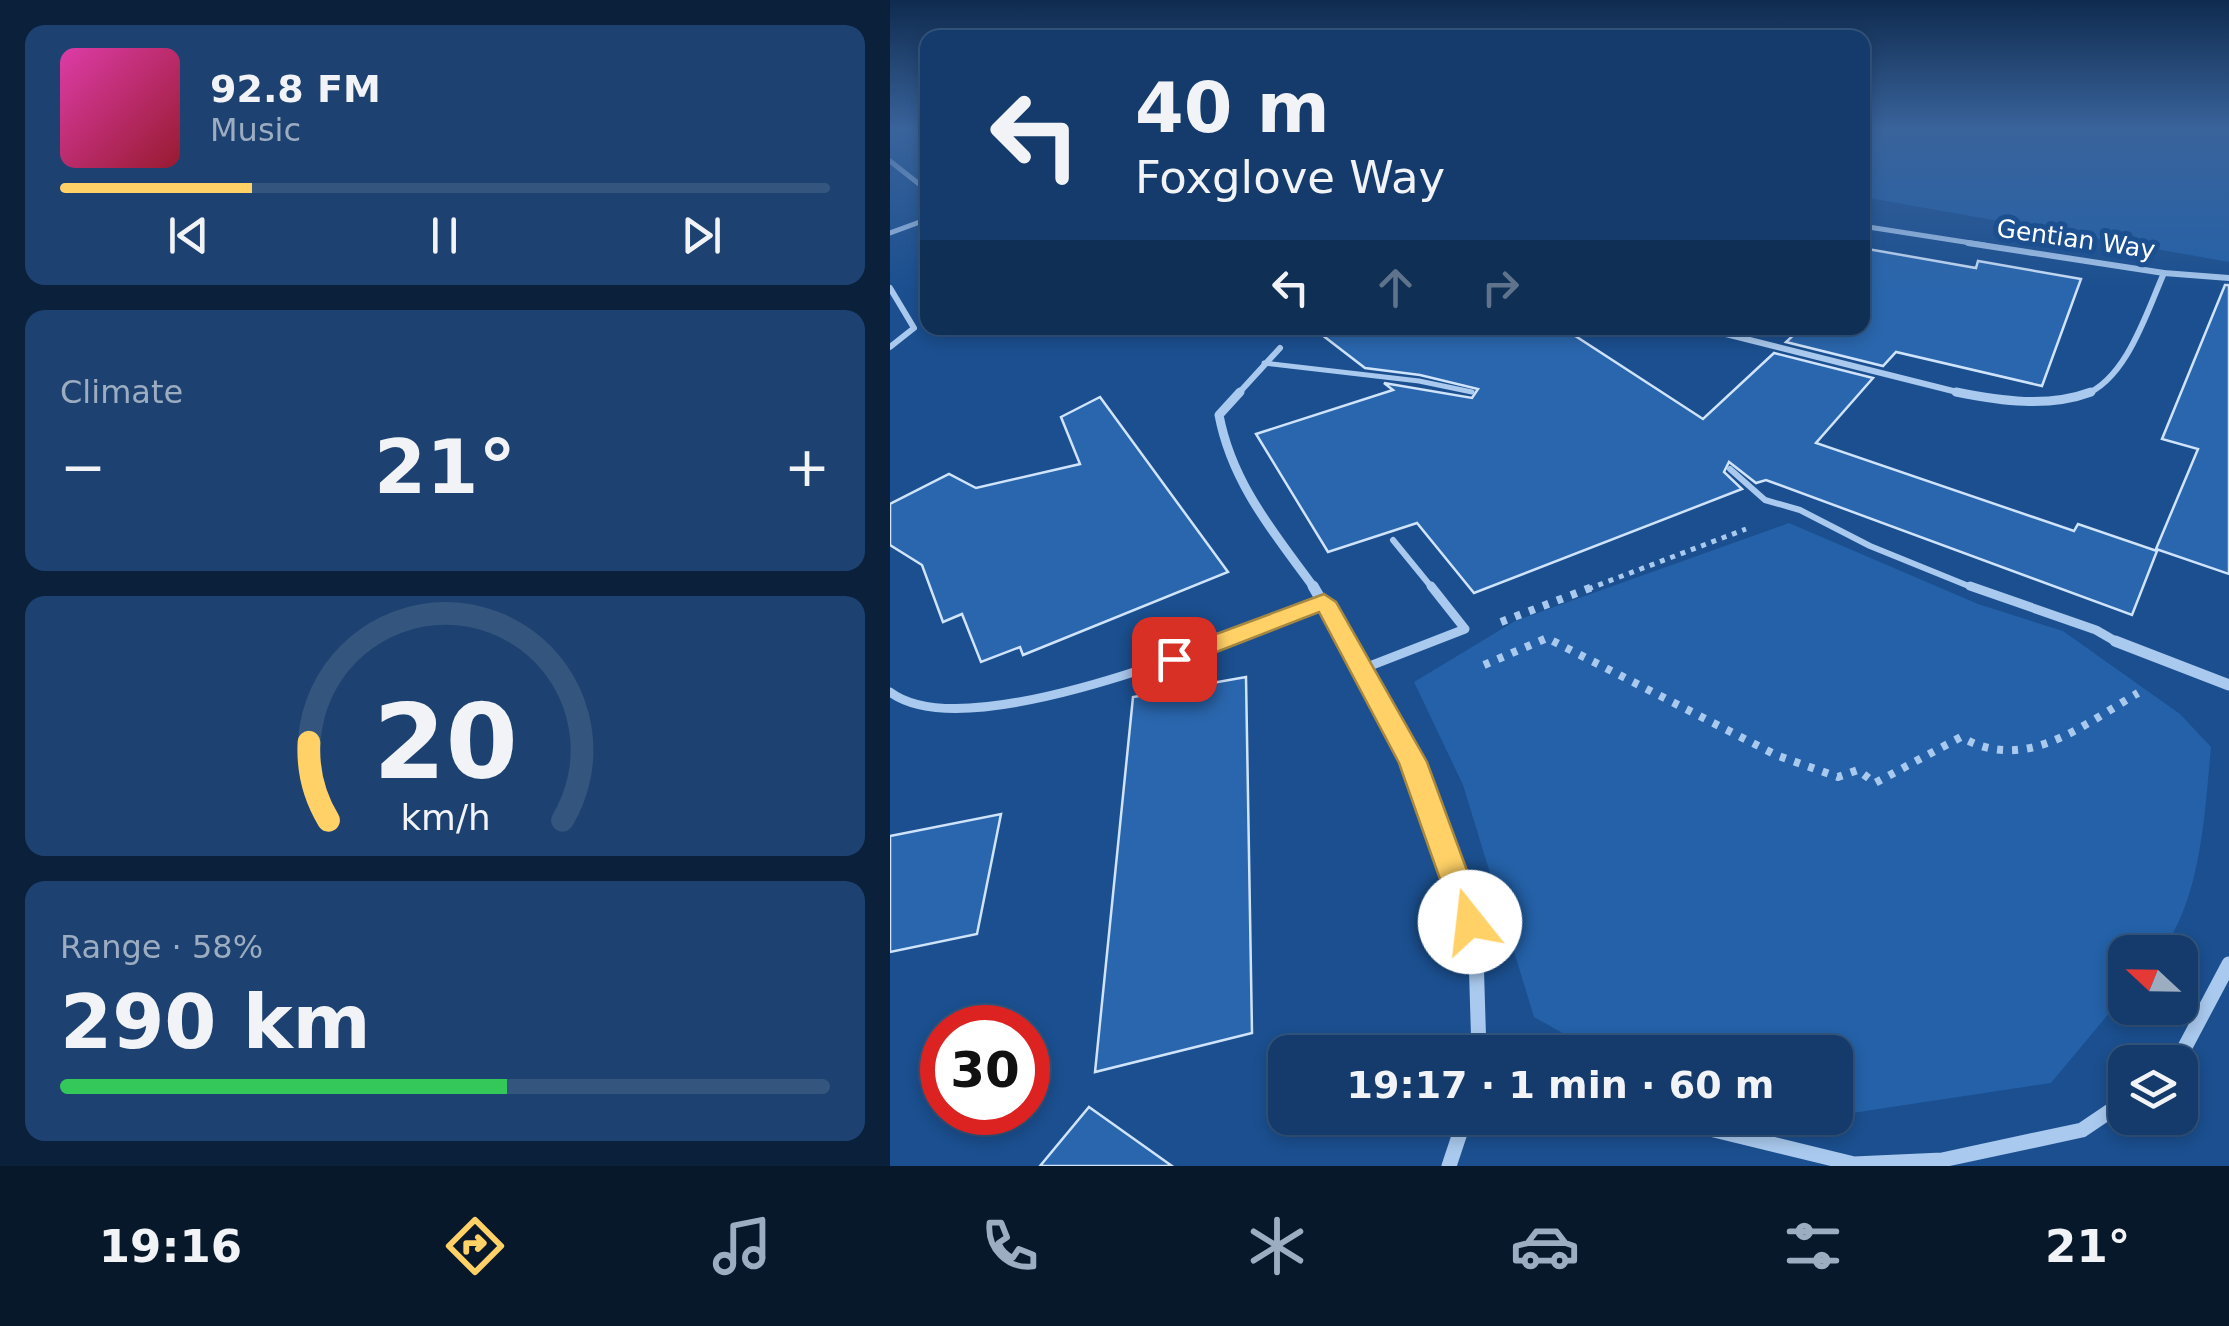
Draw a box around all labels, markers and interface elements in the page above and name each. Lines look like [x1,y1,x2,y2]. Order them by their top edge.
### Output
text: 92.8 FM [210,67,381,111]
text: 40 m [1135,67,1330,149]
icon: left [970,70,1100,200]
text: Music [210,111,301,149]
text: Foxglove Way [1135,151,1445,204]
icon: previous [161,208,216,263]
icon: pause [417,208,472,263]
icon: next [674,208,729,263]
street label: Gentian Way [1995,214,2157,264]
icon: left [1263,260,1318,315]
icon: ahead [1368,260,1423,315]
icon: right [1473,260,1528,315]
text: Climate [60,373,183,411]
text: 21° [374,423,516,511]
text: − [60,435,106,499]
text: + [784,435,830,499]
pin [1132,617,1217,702]
icon: arrive [1147,632,1202,687]
text: 20 [373,681,517,803]
text: km/h [400,797,490,838]
position arrow [1418,870,1522,974]
text: Range · 58% [60,928,263,966]
north arrow [2108,935,2198,1025]
map controls [2108,935,2198,1135]
text: 290 km [60,978,371,1066]
speed limit sign: 30 [920,1005,1050,1135]
button: layers [2108,1045,2198,1135]
text: 19:17 · 1 min · 60 m [1347,1063,1774,1107]
icon: directions [440,1211,510,1281]
icon: music [707,1211,777,1281]
icon: phone [975,1211,1045,1281]
icon: climate [1242,1211,1312,1281]
icon: car [1510,1211,1580,1281]
icon: filters [1778,1211,1848,1281]
text: 19:16 [99,1220,242,1273]
text: 21° [2045,1220,2130,1273]

